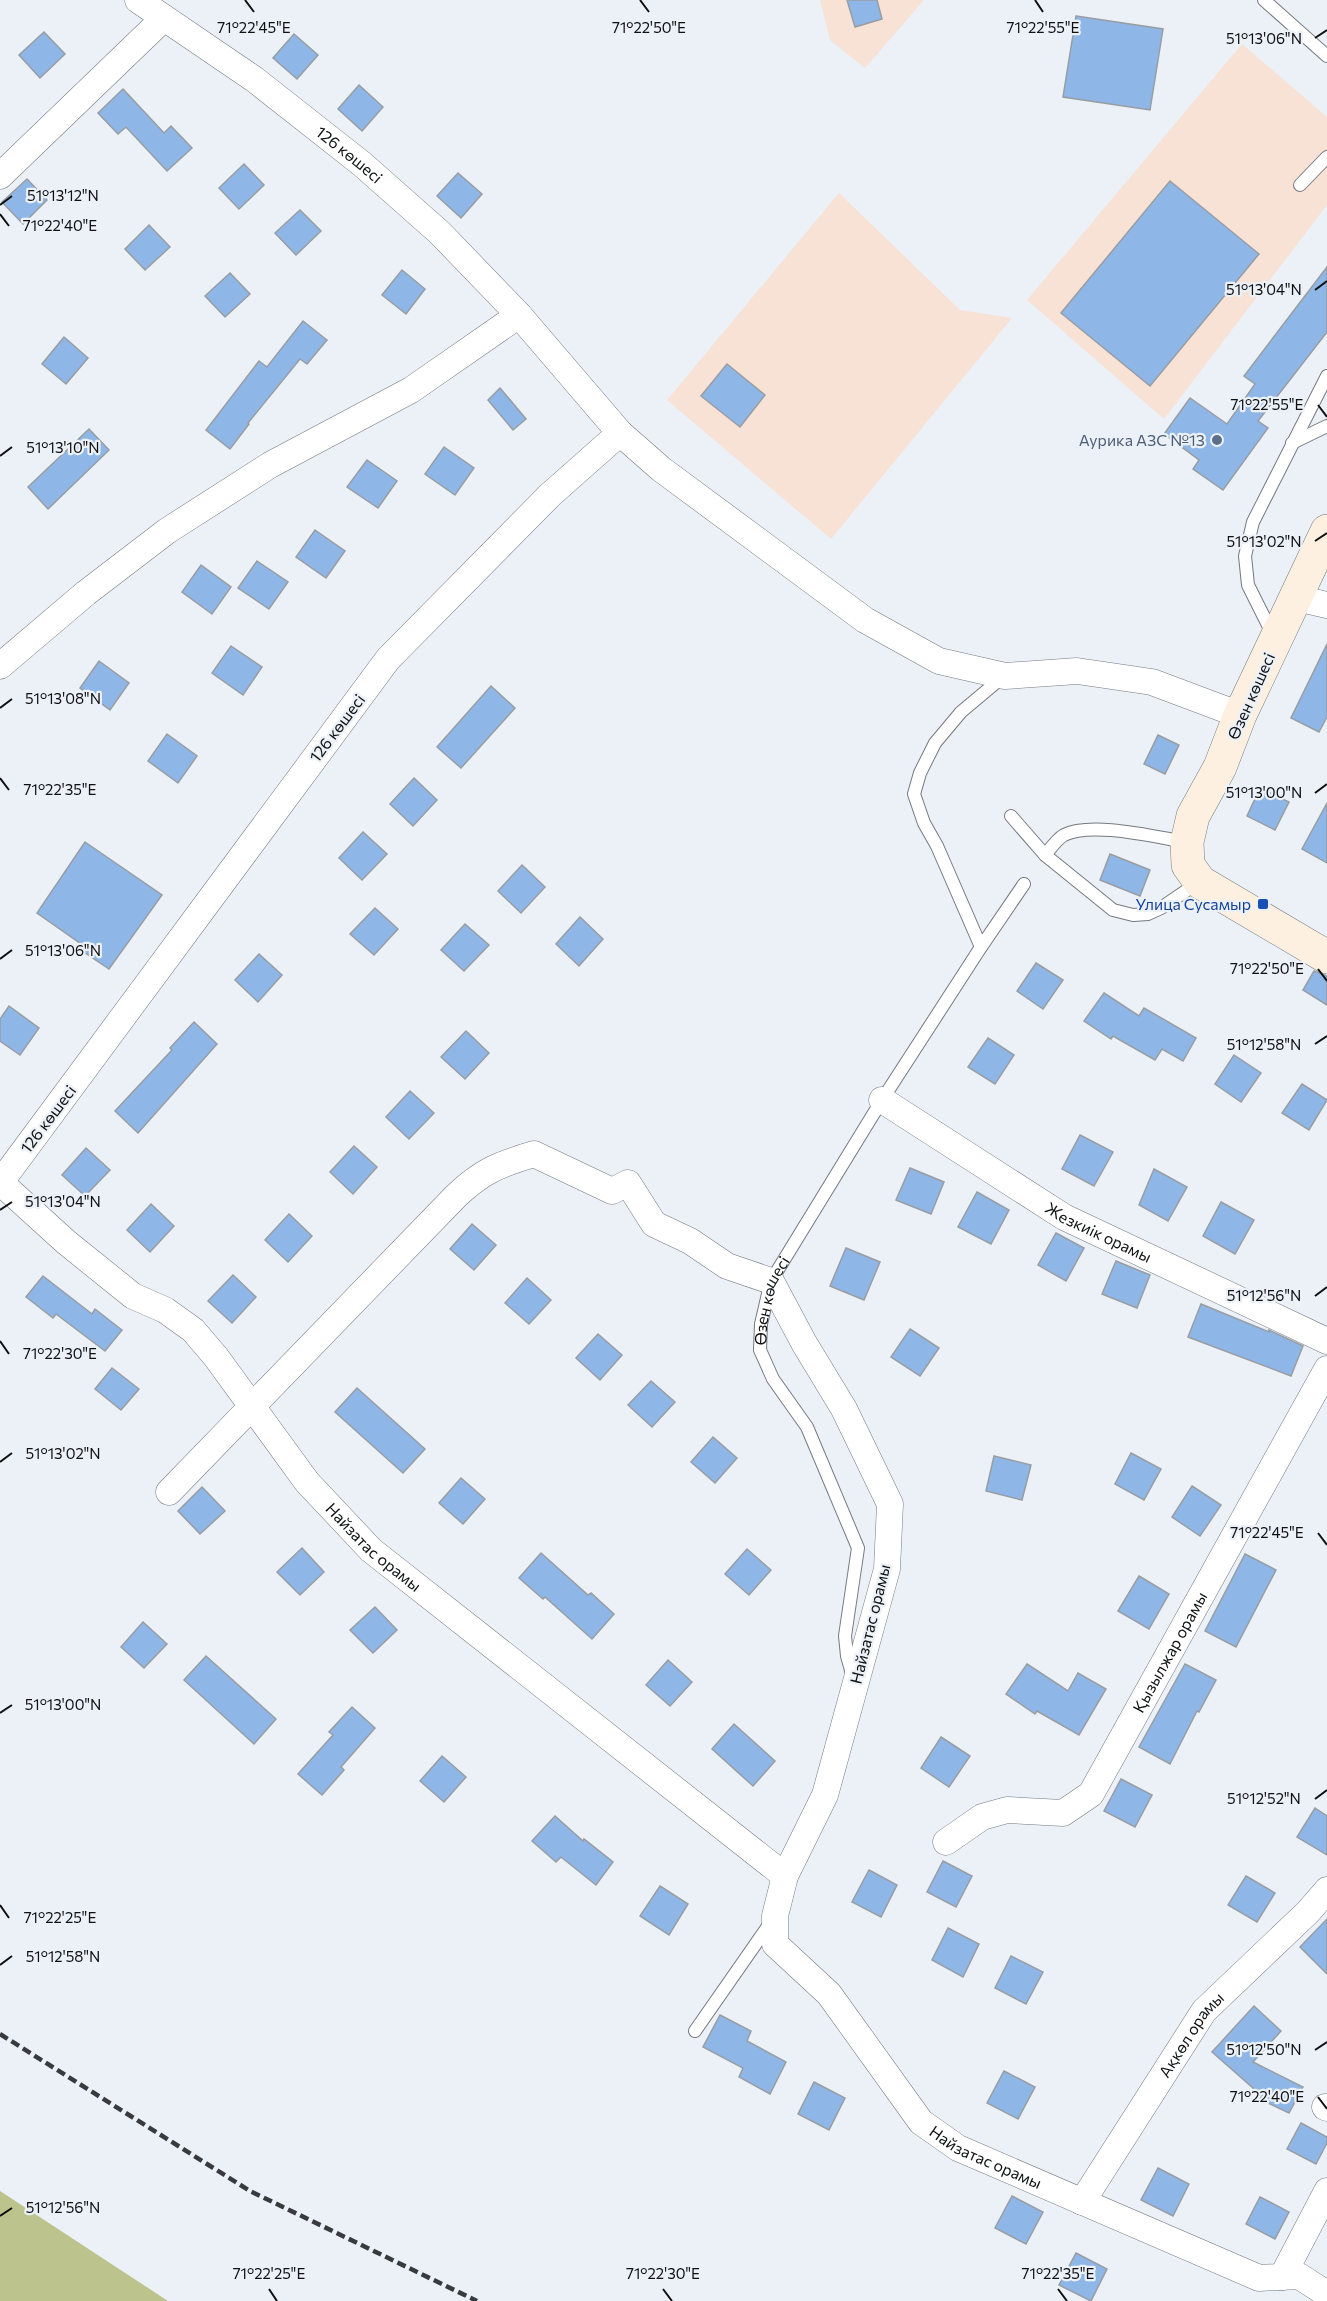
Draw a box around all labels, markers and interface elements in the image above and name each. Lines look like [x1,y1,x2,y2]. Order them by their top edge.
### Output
text: 71°22'45"E [217,18,291,36]
text: 71°22'50"E [612,18,686,36]
text: 71°22'55"E [1007,18,1080,36]
text: 51°13'06"N [1226,29,1302,47]
street label: 126 көшесі [313,122,387,187]
text: 51°13'12"N [27,186,99,204]
text: 71°22'40"E [23,216,97,234]
text: 51°13'04"N [1226,280,1302,298]
text: 71°22'55"E [1231,395,1304,413]
place label: Аурика АЗС №13 [1079,430,1205,449]
marker: Аурика АЗС №13 [1210,433,1224,447]
text: 51°13'10"N [26,438,100,456]
text: 51°13'02"N [1226,532,1302,550]
street label: Өзен көшесі [1223,649,1278,742]
text: 51°13'08"N [25,689,101,707]
street label: 126 көшесі [305,690,368,765]
text: 71°22'35"E [24,780,97,798]
text: 51°13'00"N [1226,783,1302,801]
place label: Улица Сусамыр [1135,894,1251,913]
marker: Улица Сусамыр [1256,897,1270,911]
text: 51°13'06"N [25,941,101,959]
text: 71°22'50"E [1230,959,1304,977]
text: 51°12'58"N [1227,1035,1301,1053]
street label: 126 көшесі [16,1081,79,1156]
text: 51°13'04"N [25,1192,101,1210]
street label: Жезкиік орамы [1042,1198,1155,1266]
street label: Өзен көшесі [750,1252,793,1346]
text: 51°12'56"N [1227,1286,1301,1304]
text: 71°22'30"E [23,1344,97,1362]
text: 51°13'02"N [25,1444,101,1462]
street label: Найзатас орамы [322,1498,425,1595]
text: 71°22'45"E [1230,1523,1304,1541]
street label: Найзатас орамы [845,1562,894,1686]
street label: Қызылжар орамы [1128,1588,1210,1716]
text: 51°13'00"N [25,1695,101,1713]
text: 51°12'52"N [1227,1789,1301,1807]
text: 71°22'25"E [24,1908,96,1926]
text: 51°12'58"N [26,1947,100,1965]
street label: Ақкөл орамы [1154,1988,1227,2081]
text: 51°12'50"N [1226,2040,1302,2058]
text: 71°22'40"E [1230,2087,1304,2105]
street label: Найзатас орамы [926,2121,1045,2192]
text: 51°12'56"N [26,2198,100,2216]
text: 71°22'25"E [233,2264,305,2282]
text: 71°22'30"E [626,2264,700,2282]
text: 71°22'35"E [1022,2264,1095,2282]

